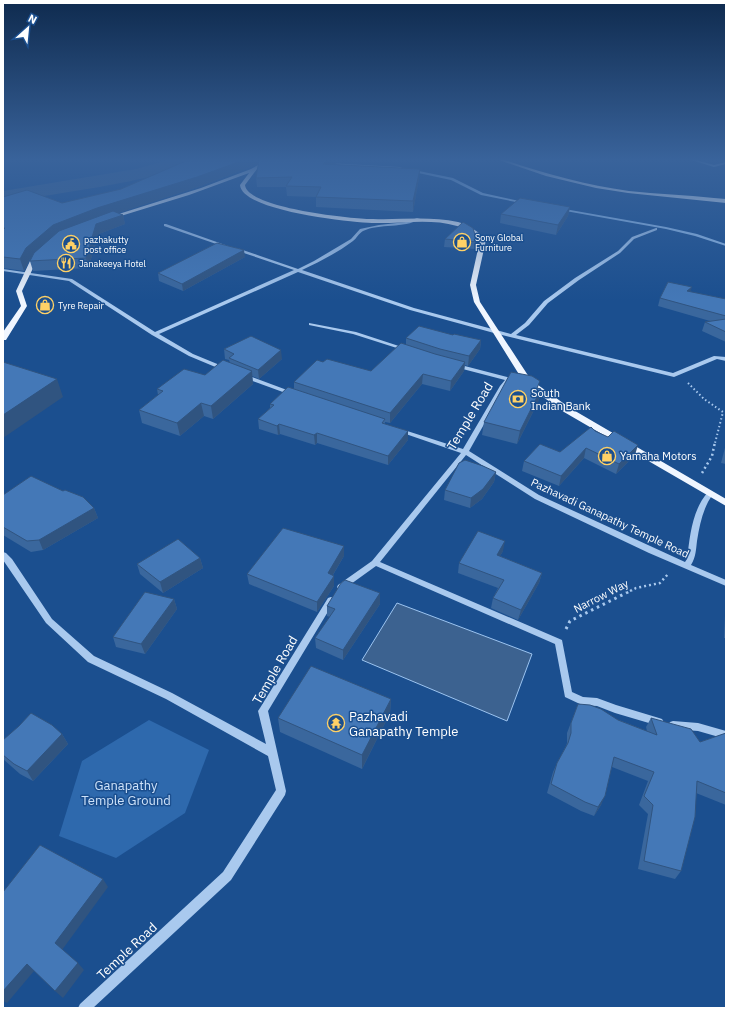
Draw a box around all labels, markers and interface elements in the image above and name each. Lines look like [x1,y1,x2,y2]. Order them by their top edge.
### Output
north arrow [8,8,48,48]
text: N [26,11,39,27]
shop icon: Sony Global Furniture [452,232,472,252]
place label: Sony Global Furniture [475,232,524,253]
public building icon: pazhakutty post office [61,234,81,254]
place label: pazhakutty post office [84,234,129,255]
restaurant icon: Janakeeya Hotel [56,253,76,273]
place label: Janakeeya Hotel [79,258,147,269]
shop icon: Tyre Repair [35,295,55,315]
place label: Tyre Repair [58,300,104,311]
street label: Temple Road [443,379,497,453]
place label: South Indian Bank [531,386,591,413]
bank icon: South Indian Bank [508,389,528,409]
shop icon: Yamaha Motors [597,446,617,466]
place label: Yamaha Motors [620,449,697,463]
street label: Pazhavadi Ganapathy Temple Road [529,475,691,561]
street label: Narrow Way [571,576,631,616]
street label: Temple Road [249,633,301,707]
place label: Pazhavadi Ganapathy Temple [349,708,458,740]
temple icon: Pazhavadi Ganapathy Temple [326,713,346,733]
park label: Ganapathy Temple Ground [81,777,171,809]
street label: Temple Road [93,919,161,983]

